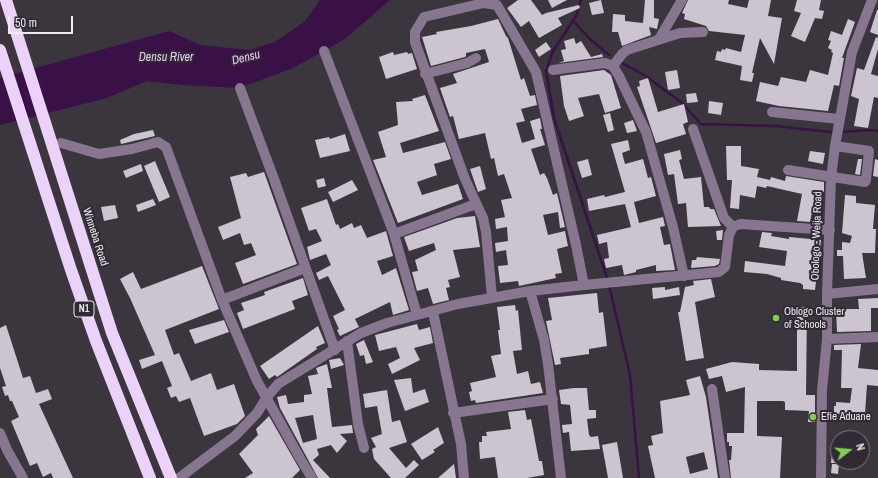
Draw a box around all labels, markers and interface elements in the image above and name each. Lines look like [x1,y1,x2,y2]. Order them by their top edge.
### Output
scale bar [10,8,75,34]
text: 50 m [15,15,37,31]
water label: Densu [230,48,262,68]
water label: Densu River [139,51,193,65]
street label: Obologo - Weija Road [809,191,825,281]
street label: Winneba Road [79,206,111,268]
road number: N1 [74,301,94,317]
place label: Oblogo Cluster of Schools [784,305,844,331]
marker: Oblogo Cluster of Schools [771,313,781,323]
place label: Efie Aduane [821,410,871,424]
marker: Efie Aduane [808,412,818,422]
north arrow [830,430,870,470]
text: N [853,442,868,452]

